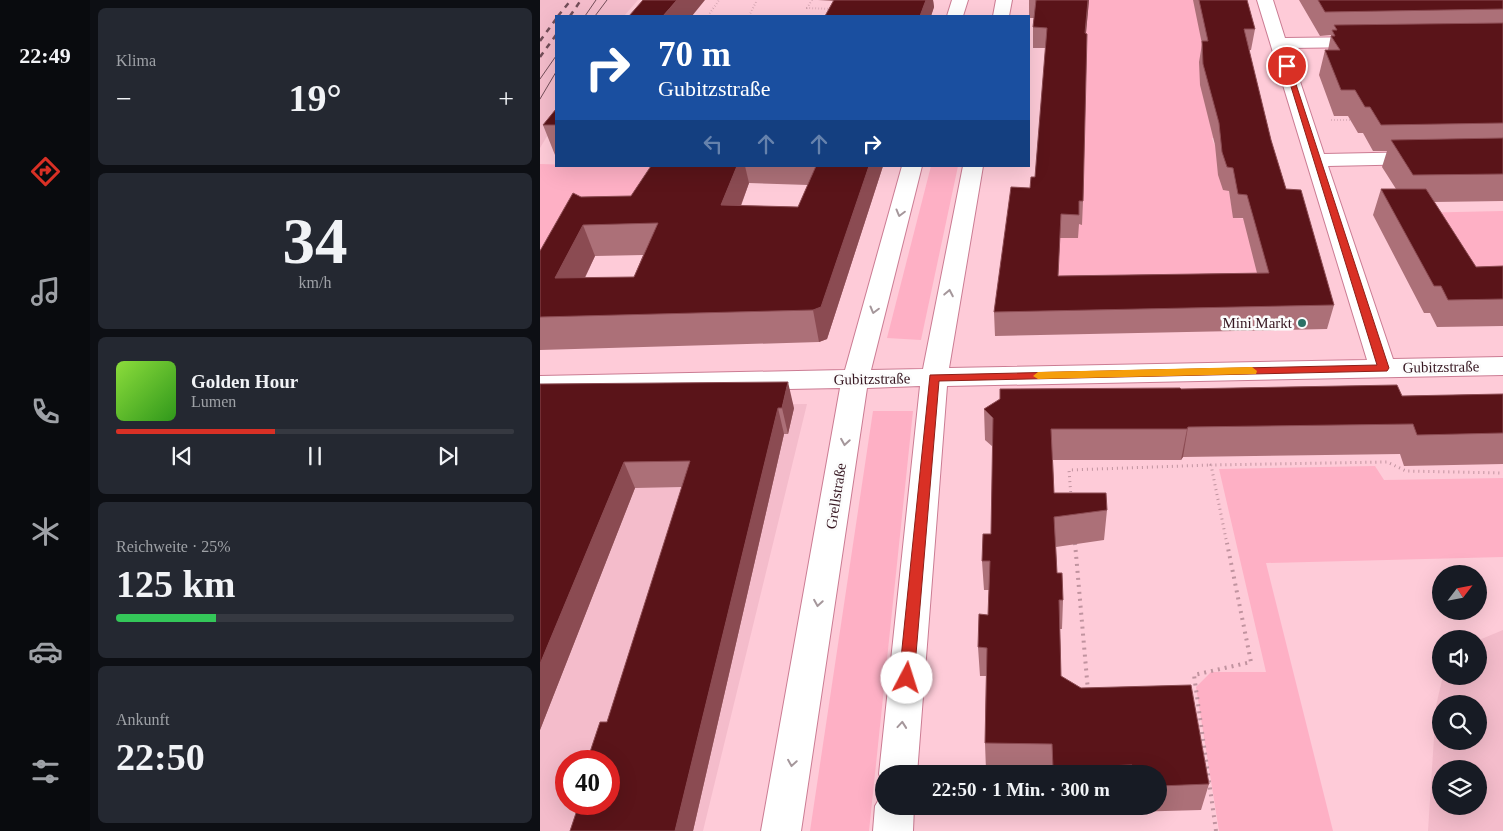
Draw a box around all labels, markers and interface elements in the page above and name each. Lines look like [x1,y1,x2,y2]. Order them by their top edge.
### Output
icon: right [575,35,640,100]
text: 70 m [658,35,731,74]
text: 22:49 [19,43,71,68]
pin [1266,45,1308,87]
text: Klima [116,52,156,69]
icon: arrive [1273,52,1301,80]
text: Gubitzstraße [658,76,770,101]
text: 19° [288,77,342,119]
text: − [116,83,132,114]
text: + [498,83,514,114]
icon: left [699,130,727,158]
icon: ahead [752,130,780,158]
icon: ahead [805,130,833,158]
icon: right [858,130,886,158]
icon: directions [28,154,63,189]
text: 34 [283,205,348,277]
one-way arrow [895,209,905,217]
icon: music [28,274,63,309]
text: km/h [299,274,331,291]
one-way arrow [944,289,954,298]
one-way arrow [869,306,879,314]
place label: Mini Markt [1222,315,1293,331]
marker: Mini Markt [1296,317,1308,329]
street label: Gubitzstraße [1403,358,1480,376]
street label: Gubitzstraße [834,370,911,388]
text: Golden Hour [191,371,298,392]
text: Lumen [191,393,236,410]
icon: phone [28,394,63,429]
one-way arrow [840,438,850,447]
icon: previous [168,442,196,470]
icon: pause [301,442,329,470]
icon: next [434,442,462,470]
street label: Grellstraße [823,462,849,530]
icon: climate [28,514,63,549]
text: Reichweite · 25% [116,538,231,555]
text: 125 km [116,563,235,605]
north arrow [1432,565,1488,620]
map controls [1432,565,1487,815]
one-way arrow [814,598,824,607]
button: sound [1432,630,1487,685]
icon: car [28,634,63,669]
position arrow [880,651,932,703]
button: search [1432,695,1487,750]
text: Ankunft [116,711,169,728]
one-way arrow [897,721,908,729]
text: 22:50 [116,736,205,778]
speed limit sign: 40 [555,750,620,815]
icon: filters [28,754,63,789]
one-way arrow [788,759,798,767]
button: layers [1432,760,1487,815]
text: 22:50 · 1 Min. · 300 m [932,779,1110,800]

